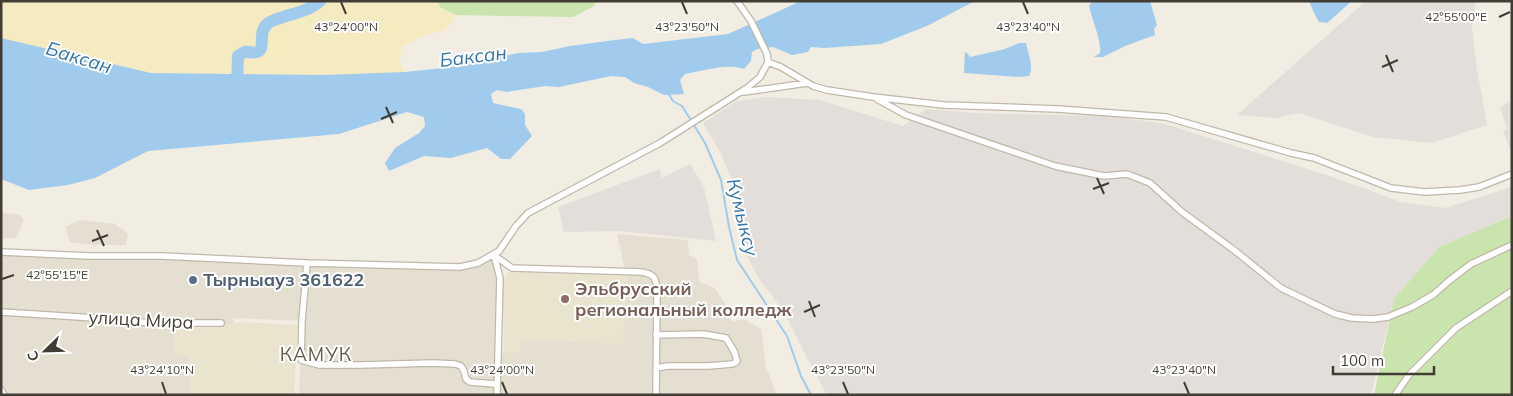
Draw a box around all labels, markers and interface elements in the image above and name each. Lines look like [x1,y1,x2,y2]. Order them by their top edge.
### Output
text: 42°55'00"E [1425,9,1487,24]
text: 43°24'00"N [314,19,378,34]
text: 43°23'50"N [655,19,719,34]
text: 43°23'40"N [996,19,1060,34]
water label: Баксан [43,36,115,78]
water label: Баксан [438,40,508,72]
water label: Кумыксу [722,176,764,259]
text: 42°55'15"E [26,267,88,282]
place label: Тырныауз 361622 [203,268,364,291]
marker: Тырныауз 361622 [187,274,199,286]
place label: Эльбрусский региональный колледж [575,277,792,321]
marker: Эльбрусский региональный колледж [559,293,571,305]
street label: улица Мира [88,305,194,334]
north arrow [20,326,70,376]
district label: КАМУК [280,342,352,366]
scale bar [1333,344,1434,376]
text: С [23,348,43,364]
text: 100 m [1340,351,1384,370]
text: 43°24'10"N [130,362,194,377]
text: 43°24'00"N [470,362,534,377]
text: 43°23'50"N [811,362,875,377]
text: 43°23'40"N [1152,362,1216,377]

